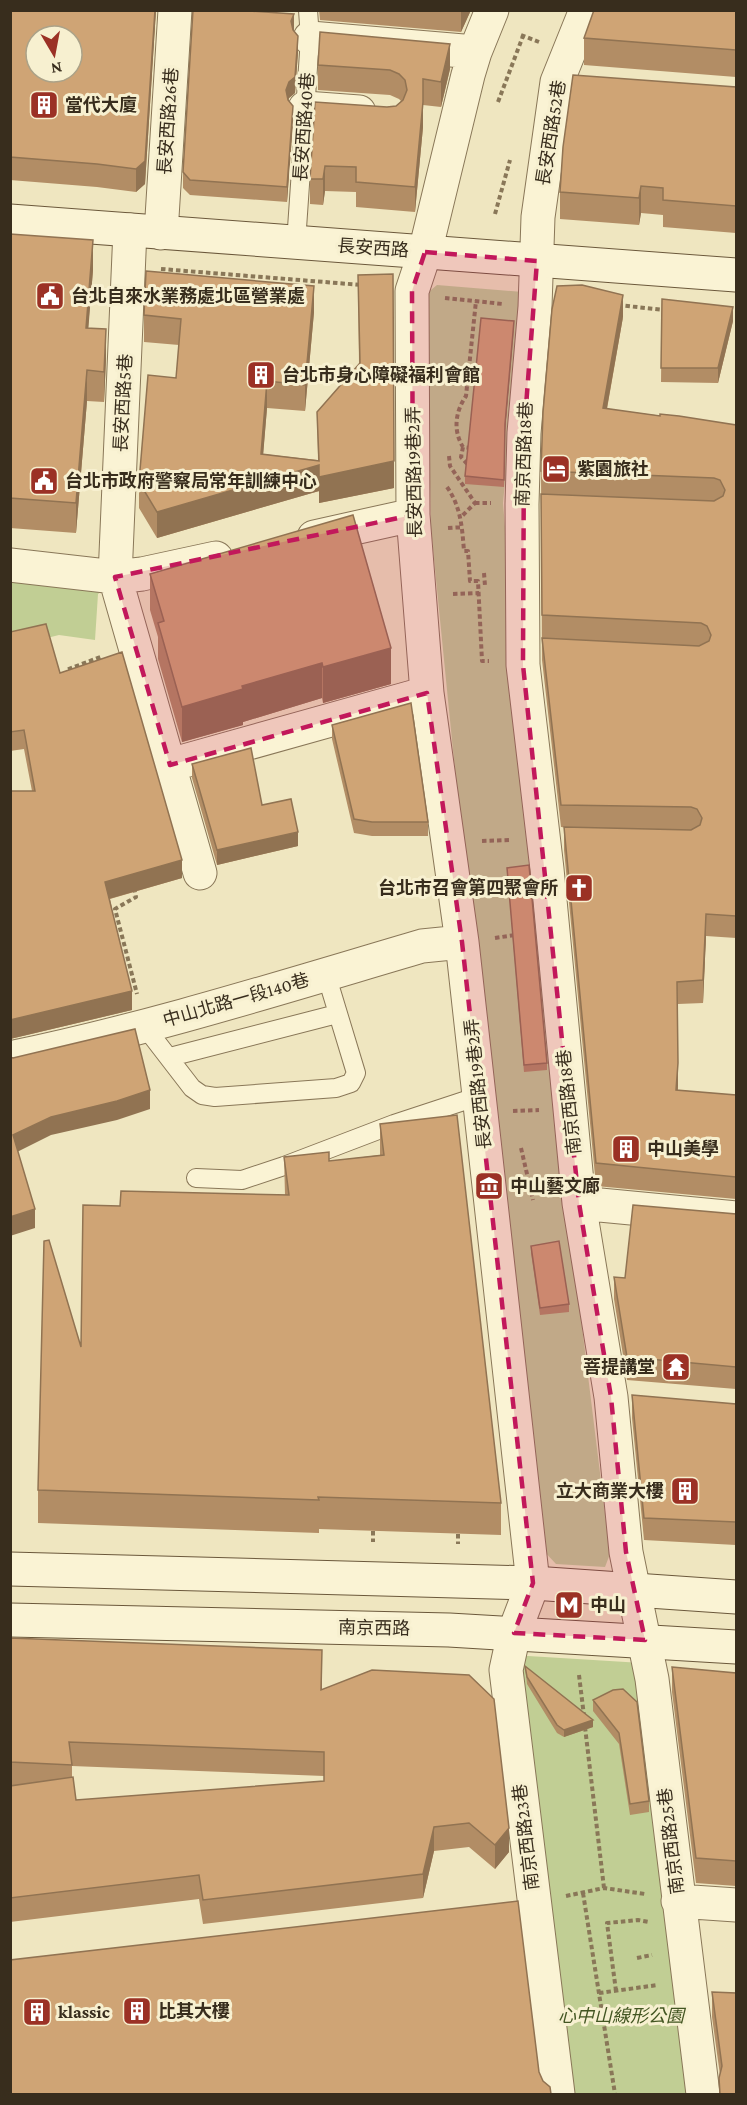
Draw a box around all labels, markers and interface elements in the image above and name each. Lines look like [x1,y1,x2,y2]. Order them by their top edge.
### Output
north arrow [24,24,84,84]
text: N [50,59,63,78]
street label: 長安西路26巷 [154,67,182,175]
street label: 長安西路40巷 [290,72,318,182]
street label: 長安西路52巷 [533,79,569,187]
building icon: 當代大廈 [28,89,60,121]
place label: 當代大廈 [65,95,137,115]
street label: 長安西路 [336,236,410,260]
public building icon: 台北自來水業務處北區營業處 [34,280,66,312]
place label: 台北自來水業務處北區營業處 [71,286,305,306]
street label: 長安西路5巷 [110,353,136,453]
building icon: 台北市身心障礙福利會館 [245,359,277,391]
place label: 台北市身心障礙福利會館 [282,365,480,385]
street label: 南京西路18巷 [512,401,536,507]
street label: 長安西路19巷2弄 [403,406,425,538]
hotel icon: 紫園旅社 [540,453,572,485]
place label: 紫園旅社 [577,459,649,479]
public building icon: 台北市政府警察局常年訓練中心 [28,465,60,497]
place label: 台北市政府警察局常年訓練中心 [65,470,317,491]
church icon: 台北市召會第四聚會所 [563,872,595,904]
place label: 台北市召會第四聚會所 [378,877,558,898]
street label: 中山北路一段140巷 [160,970,312,1030]
street label: 長安西路19巷2弄 [461,1017,495,1151]
street label: 南京西路18巷 [554,1048,584,1156]
building icon: 中山美學 [610,1133,642,1165]
place label: 中山美學 [647,1139,719,1159]
museum icon: 中山藝文廊 [473,1170,505,1202]
place label: 中山藝文廊 [510,1176,600,1196]
temple icon: 菩提講堂 [660,1351,692,1383]
place label: 菩提講堂 [583,1357,655,1377]
building icon: 立大商業大樓 [669,1475,701,1507]
place label: 立大商業大樓 [556,1481,664,1501]
metro station icon: 中山 [553,1589,585,1621]
place label: 中山 [590,1595,626,1615]
street label: 南京西路 [338,1617,410,1639]
street label: 南京西路23巷 [510,1783,542,1891]
street label: 南京西路25巷 [655,1787,687,1895]
building icon: 比其大樓 [121,1995,153,2027]
building icon: klassic [21,1996,53,2028]
place label: 比其大樓 [158,2001,230,2021]
place label: klassic [58,2002,110,2022]
park label: 心中山線形公園 [558,2006,687,2026]

